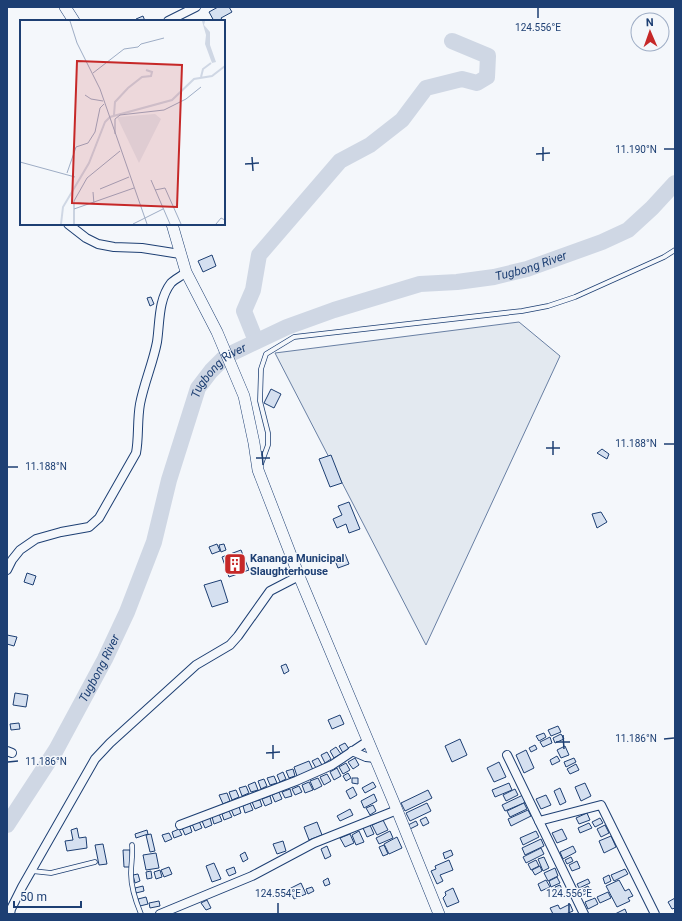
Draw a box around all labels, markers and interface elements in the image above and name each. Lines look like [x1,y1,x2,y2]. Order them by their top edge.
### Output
north arrow [630,12,670,52]
text: N [646,16,654,29]
inset map [20,20,225,225]
text: 124.556°E [515,22,561,33]
text: 11.190°N [615,144,657,155]
water label: Tugbong River [494,248,570,283]
water label: Tugbong River [188,340,249,400]
text: 11.188°N [615,438,657,449]
text: 11.188°N [25,461,67,472]
building icon: Kananga Municipal Slaughterhouse [222,551,248,577]
place label: Kananga Municipal Slaughterhouse [250,552,345,578]
water label: Tugbong River [76,631,123,705]
text: 11.186°N [615,733,657,744]
text: 11.186°N [25,756,67,767]
scale bar [14,883,81,909]
text: 124.554°E [255,888,301,899]
text: 124.556°E [546,888,592,899]
text: 50 m [20,890,47,904]

